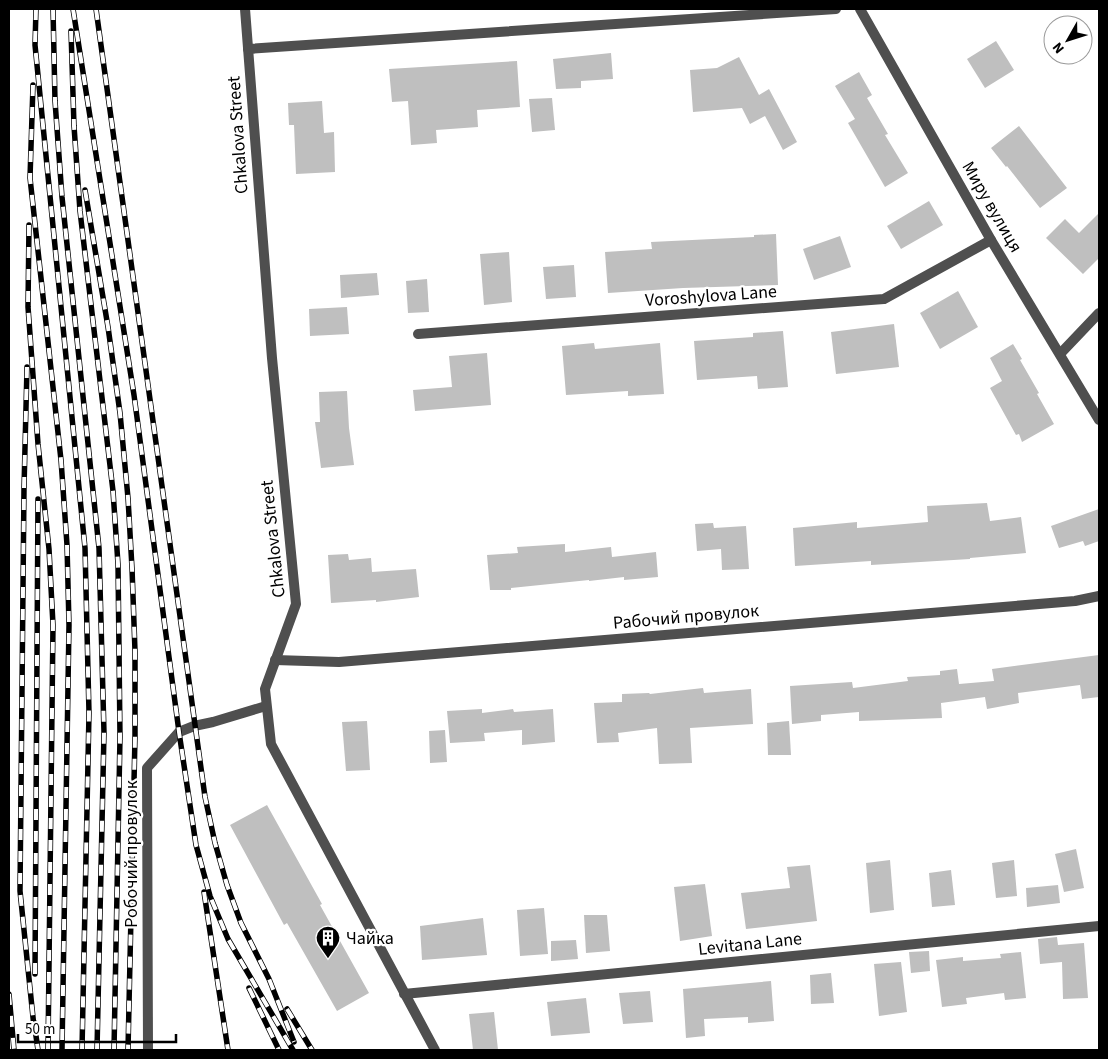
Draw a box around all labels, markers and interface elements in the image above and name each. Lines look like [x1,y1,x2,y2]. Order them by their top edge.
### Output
north arrow [1043,15,1093,65]
text: N [1048,38,1069,57]
street label: Chkalova Street [221,75,255,195]
street label: Миру вулиця [956,157,1028,257]
street label: Voroshylova Lane [644,279,778,313]
street label: Chkalova Street [254,479,292,599]
street label: Рабочий провулок [612,598,760,636]
street label: Робочий провулок [119,780,144,928]
building icon: Чайка [315,925,341,959]
place label: Чайка [346,926,394,951]
street label: Levitana Lane [697,926,803,962]
scale bar [18,1012,175,1044]
text: 50 m [25,1019,55,1040]

